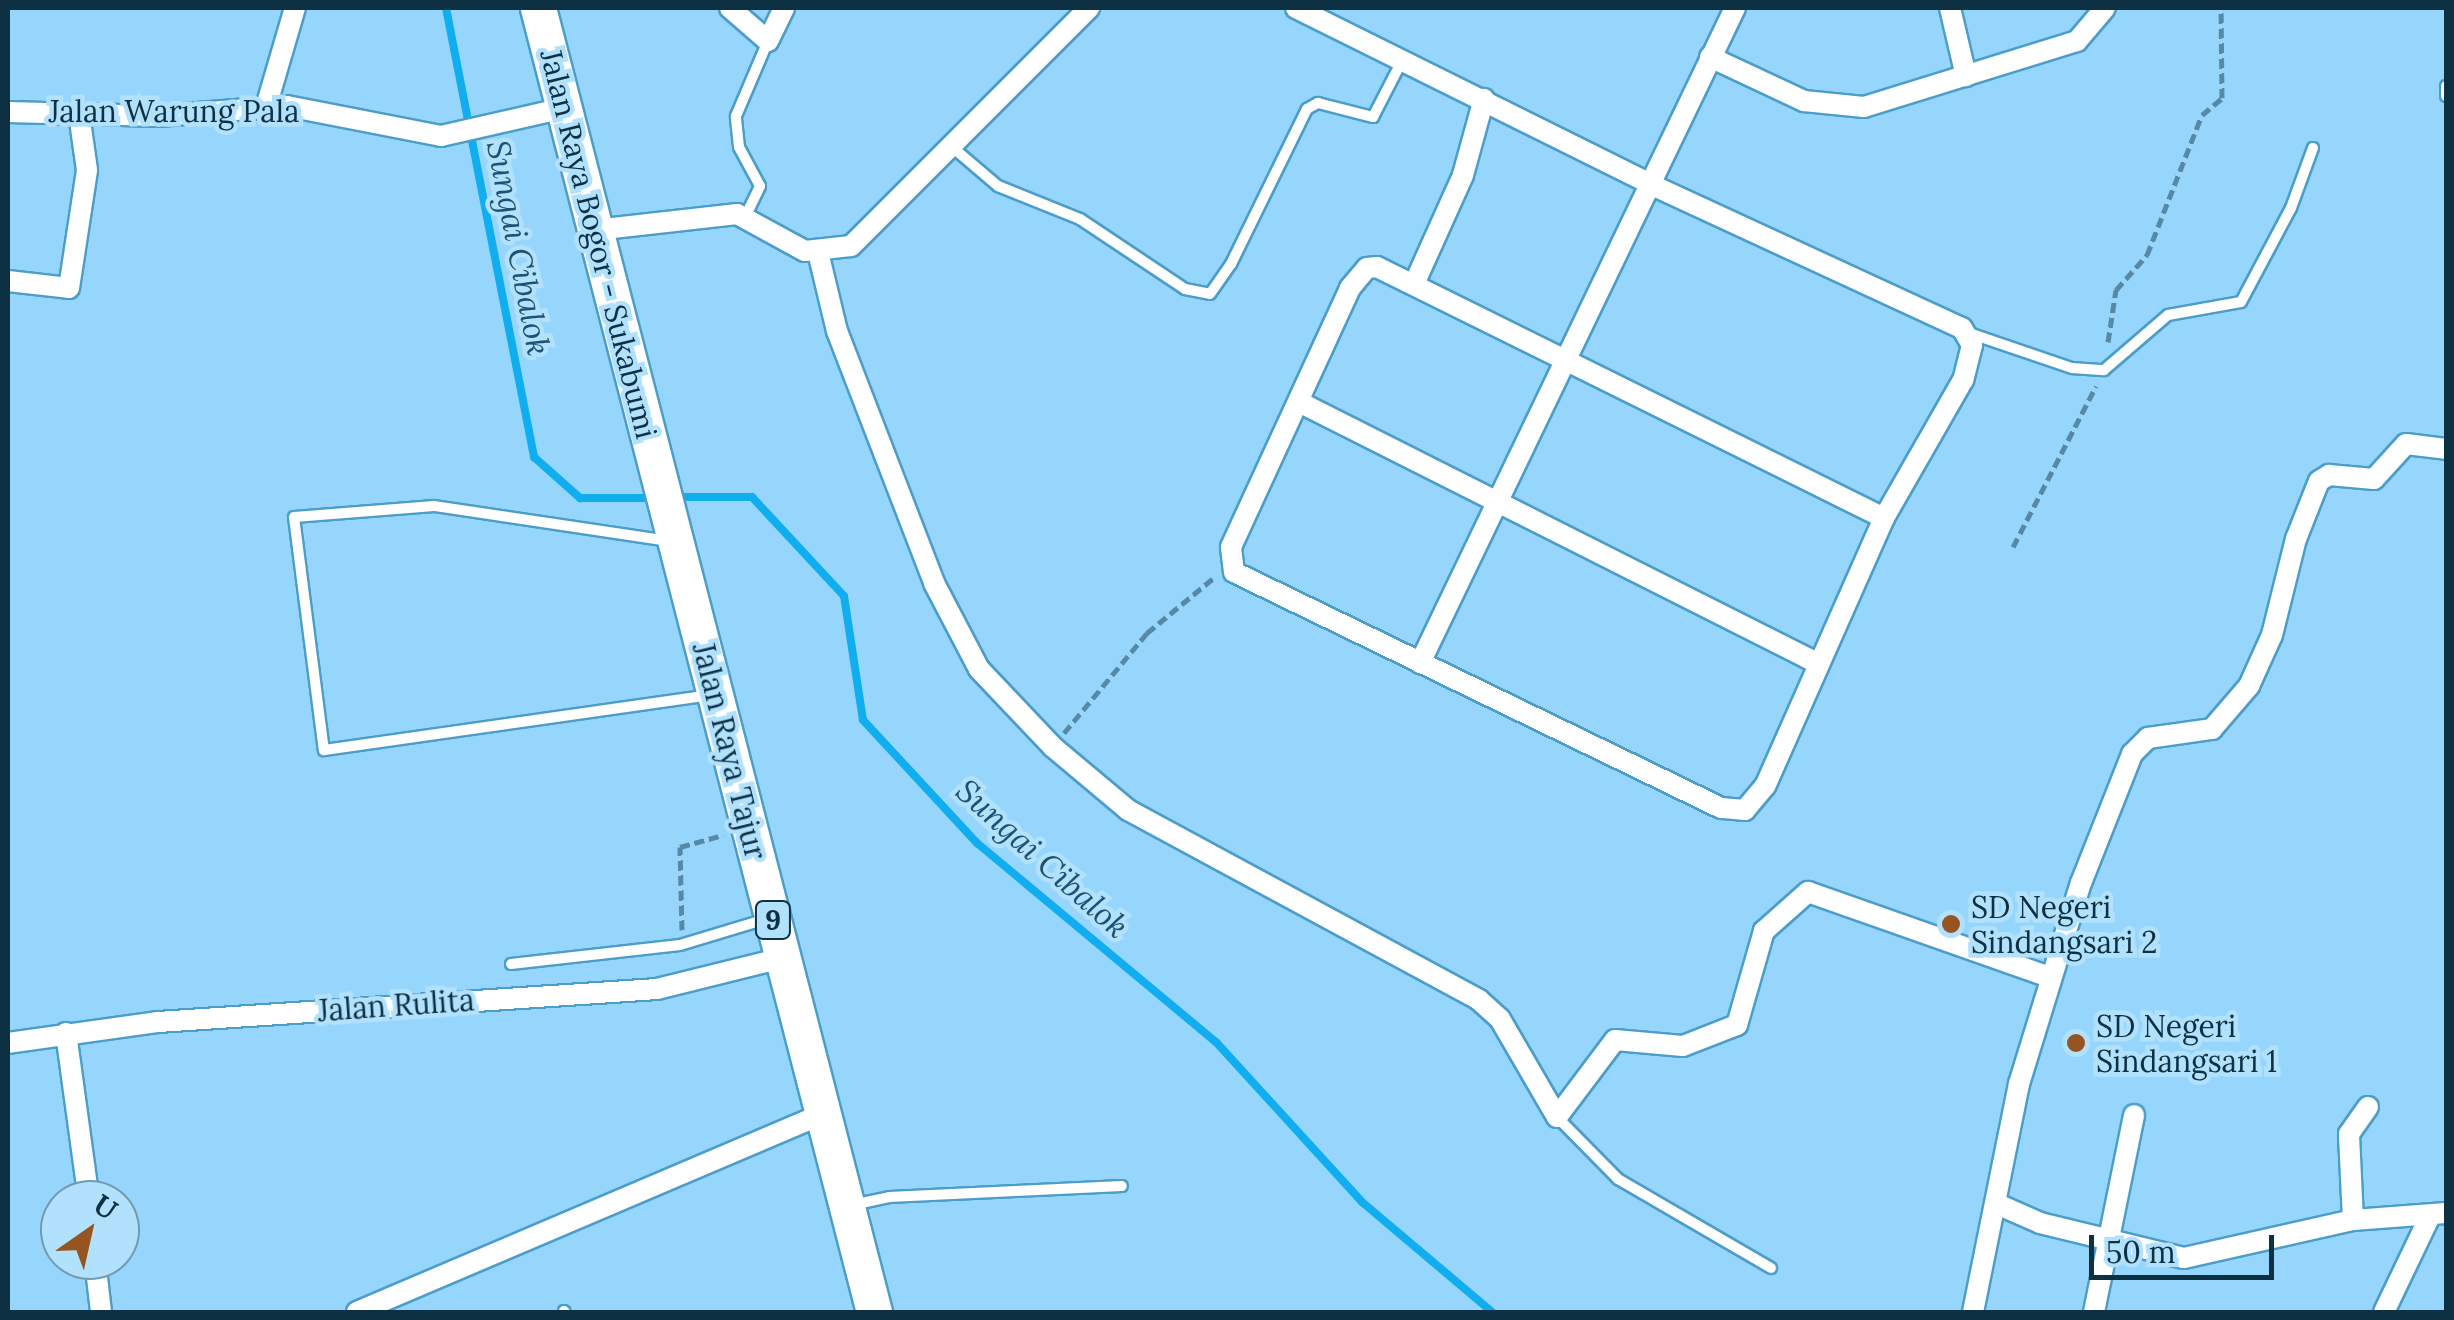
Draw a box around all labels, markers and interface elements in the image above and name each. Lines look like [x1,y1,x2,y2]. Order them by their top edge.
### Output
street label: Jalan Raya Bogor - Sukabumi [533,46,665,442]
street label: Jalan Warung Pala [49,93,299,129]
water label: Sungai Cibalok [478,137,558,359]
street label: Jalan Raya Tajur [686,639,774,863]
water label: Sungai Cibalok [948,772,1136,946]
place label: SD Negeri Sindangsari 2 [1971,889,2157,960]
road number: 9 [753,897,793,943]
marker: SD Negeri Sindangsari 2 [1940,913,1962,935]
street label: Jalan Rulita [317,982,475,1028]
place label: SD Negeri Sindangsari 1 [2096,1008,2277,1078]
marker: SD Negeri Sindangsari 1 [2065,1032,2087,1054]
north arrow [40,1180,140,1280]
text: U [87,1186,125,1228]
scale bar [2094,1215,2279,1277]
text: 50 m [2106,1233,2176,1271]

